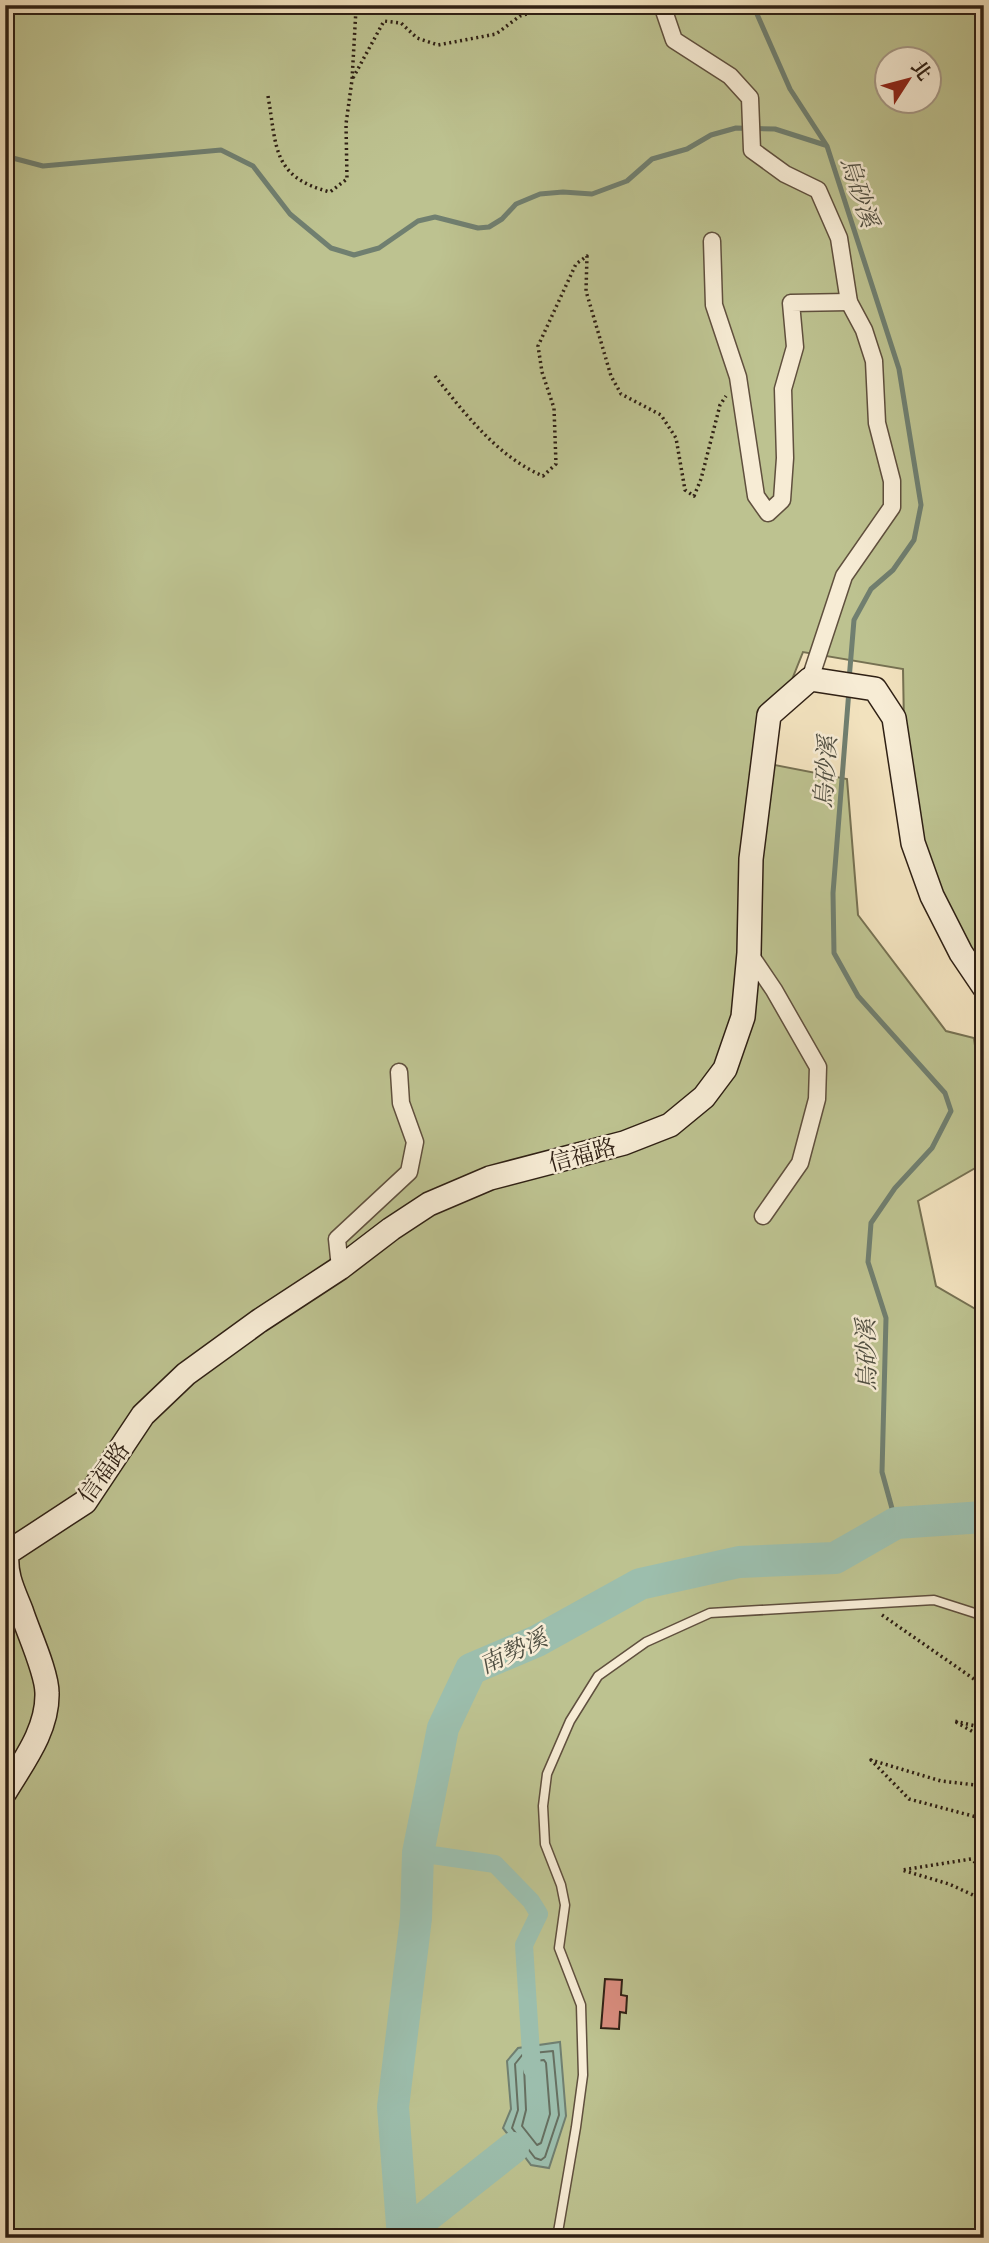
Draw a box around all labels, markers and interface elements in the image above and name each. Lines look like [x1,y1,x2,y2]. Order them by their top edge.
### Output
north arrow [874,46,944,116]
text: 北 [905,54,939,86]
water label: 烏砂溪 [832,152,889,234]
water label: 烏砂溪 [805,732,845,809]
street label: 信福路 [544,1129,620,1179]
water label: 烏砂溪 [848,1316,884,1391]
street label: 信福路 [69,1434,137,1510]
water label: 南勢溪 [473,1619,556,1682]

